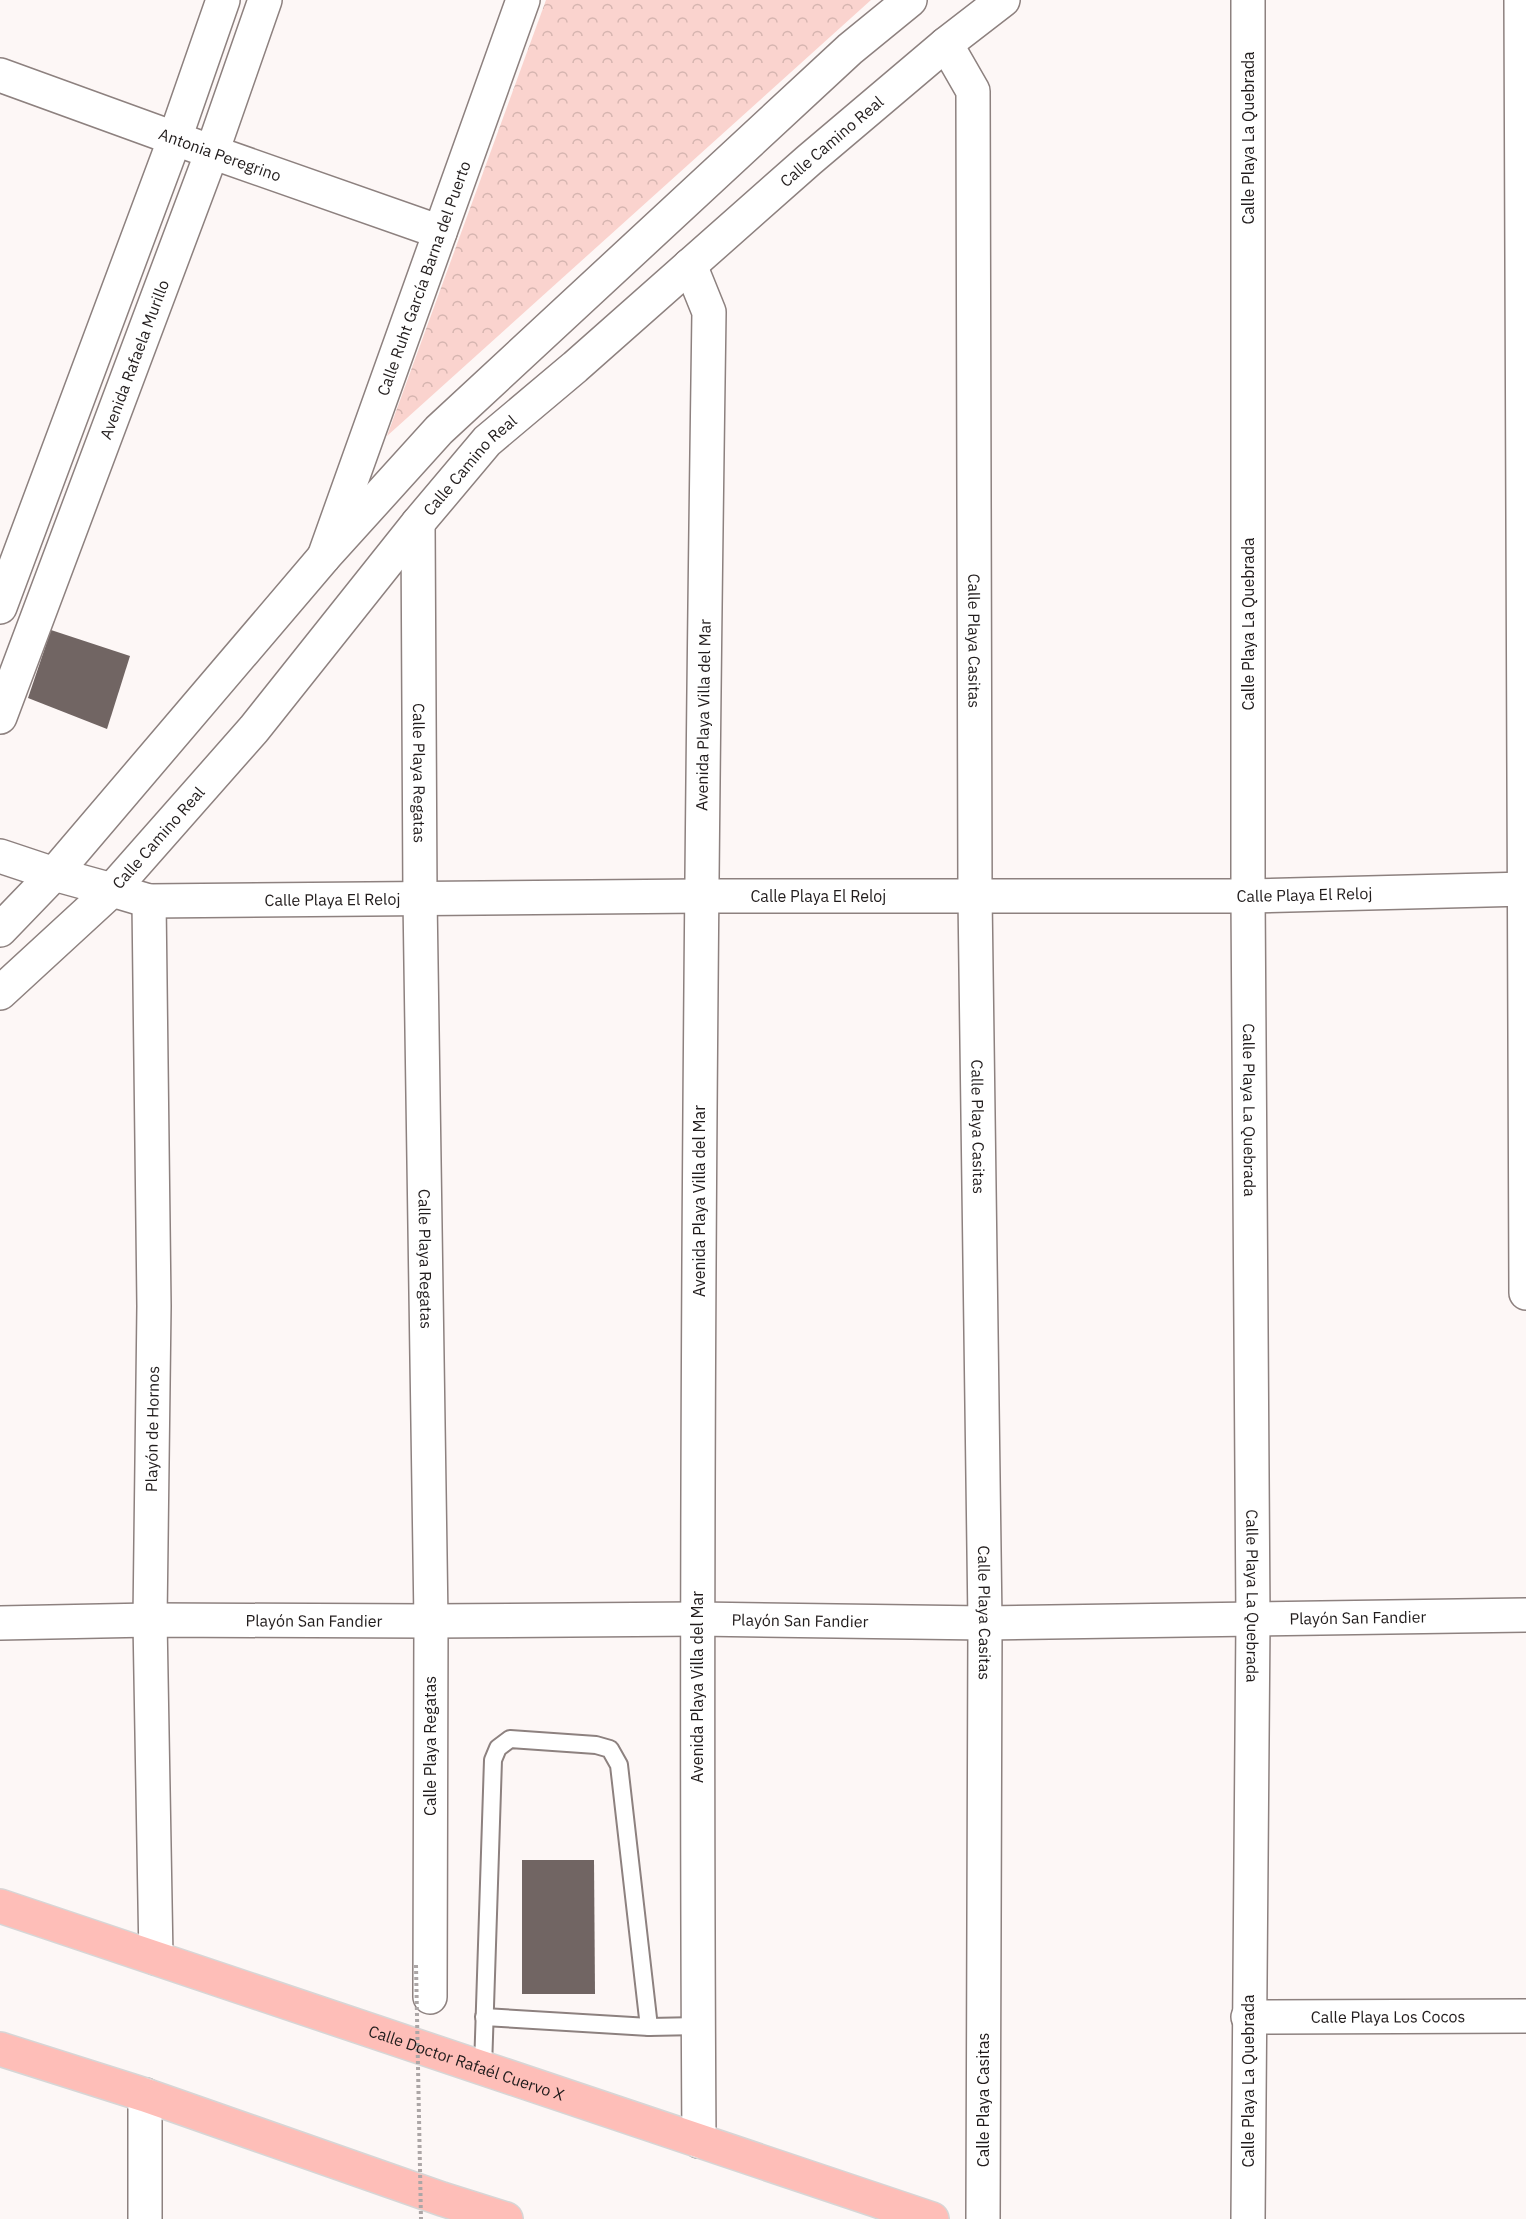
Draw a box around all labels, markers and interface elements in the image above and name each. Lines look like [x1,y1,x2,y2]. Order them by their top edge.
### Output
street label: Calle Playa La Quebrada [1238,51,1258,225]
street label: Calle Camino Real [776,92,887,191]
street label: Antonia Peregrino [156,124,284,186]
street label: Calle Ruht García Barna del Puerto [372,158,475,398]
street label: Avenida Rafaela Murillo [95,277,173,442]
street label: Calle Camino Real [419,410,521,520]
street label: Calle Playa La Quebrada [1238,537,1258,711]
street label: Calle Playa Casitas [964,573,985,708]
street label: Avenida Playa Villa del Mar [691,619,715,811]
street label: Calle Playa Regatas [409,703,430,843]
street label: Calle Camino Real [108,782,209,893]
street label: Calle Playa El Reloj [1236,883,1373,906]
street label: Calle Playa El Reloj [750,886,886,906]
street label: Calle Playa El Reloj [264,889,400,910]
street label: Calle Playa La Quebrada [1239,1023,1260,1197]
street label: Calle Playa Casitas [967,1059,989,1194]
street label: Avenida Playa Villa del Mar [689,1105,709,1297]
street label: Calle Playa Regatas [414,1189,437,1329]
street label: Playón de Hornos [141,1366,163,1492]
street label: Calle Playa La Quebrada [1242,1509,1263,1683]
street label: Calle Playa Casitas [974,1545,995,1680]
street label: Avenida Playa Villa del Mar [687,1591,707,1783]
street label: Playón San Fandier [1289,1606,1427,1628]
street label: Playón San Fandier [731,1609,869,1631]
street label: Playón San Fandier [245,1610,383,1631]
street label: Calle Playa Regatas [420,1676,440,1816]
street label: Calle Playa La Quebrada [1238,1994,1258,2168]
street label: Calle Playa Los Cocos [1311,2006,1465,2027]
street label: Calle Doctor Rafaél Cuervo X [366,2020,567,2105]
street label: Calle Playa Casitas [973,2033,993,2167]

